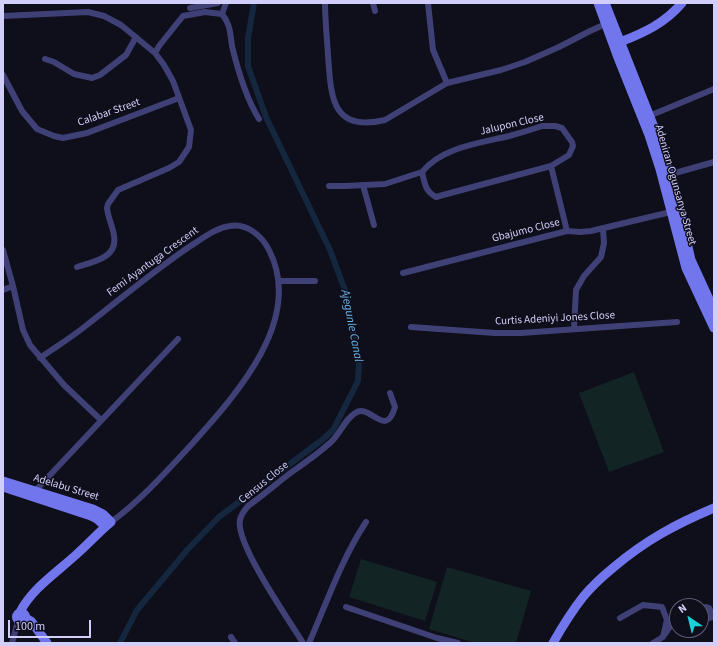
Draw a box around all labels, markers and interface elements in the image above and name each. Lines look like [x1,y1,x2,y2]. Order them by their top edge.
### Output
street label: Calabar Street [76,96,142,130]
street label: Jalupon Close [479,111,545,139]
street label: Adeniran Ogunsanya Street [651,123,699,247]
street label: Gbajumo Close [491,216,561,246]
street label: Femi Ayantuga Crescent [105,224,201,300]
water label: Ajegunle Canal [337,289,365,363]
street label: Curtis Adeniyi Jones Close [495,309,615,329]
street label: Census Close [236,459,292,507]
street label: Adelabu Street [32,472,100,504]
north arrow [669,598,709,638]
text: N [675,600,690,617]
scale bar [10,612,93,638]
text: 100 m [15,618,45,635]

